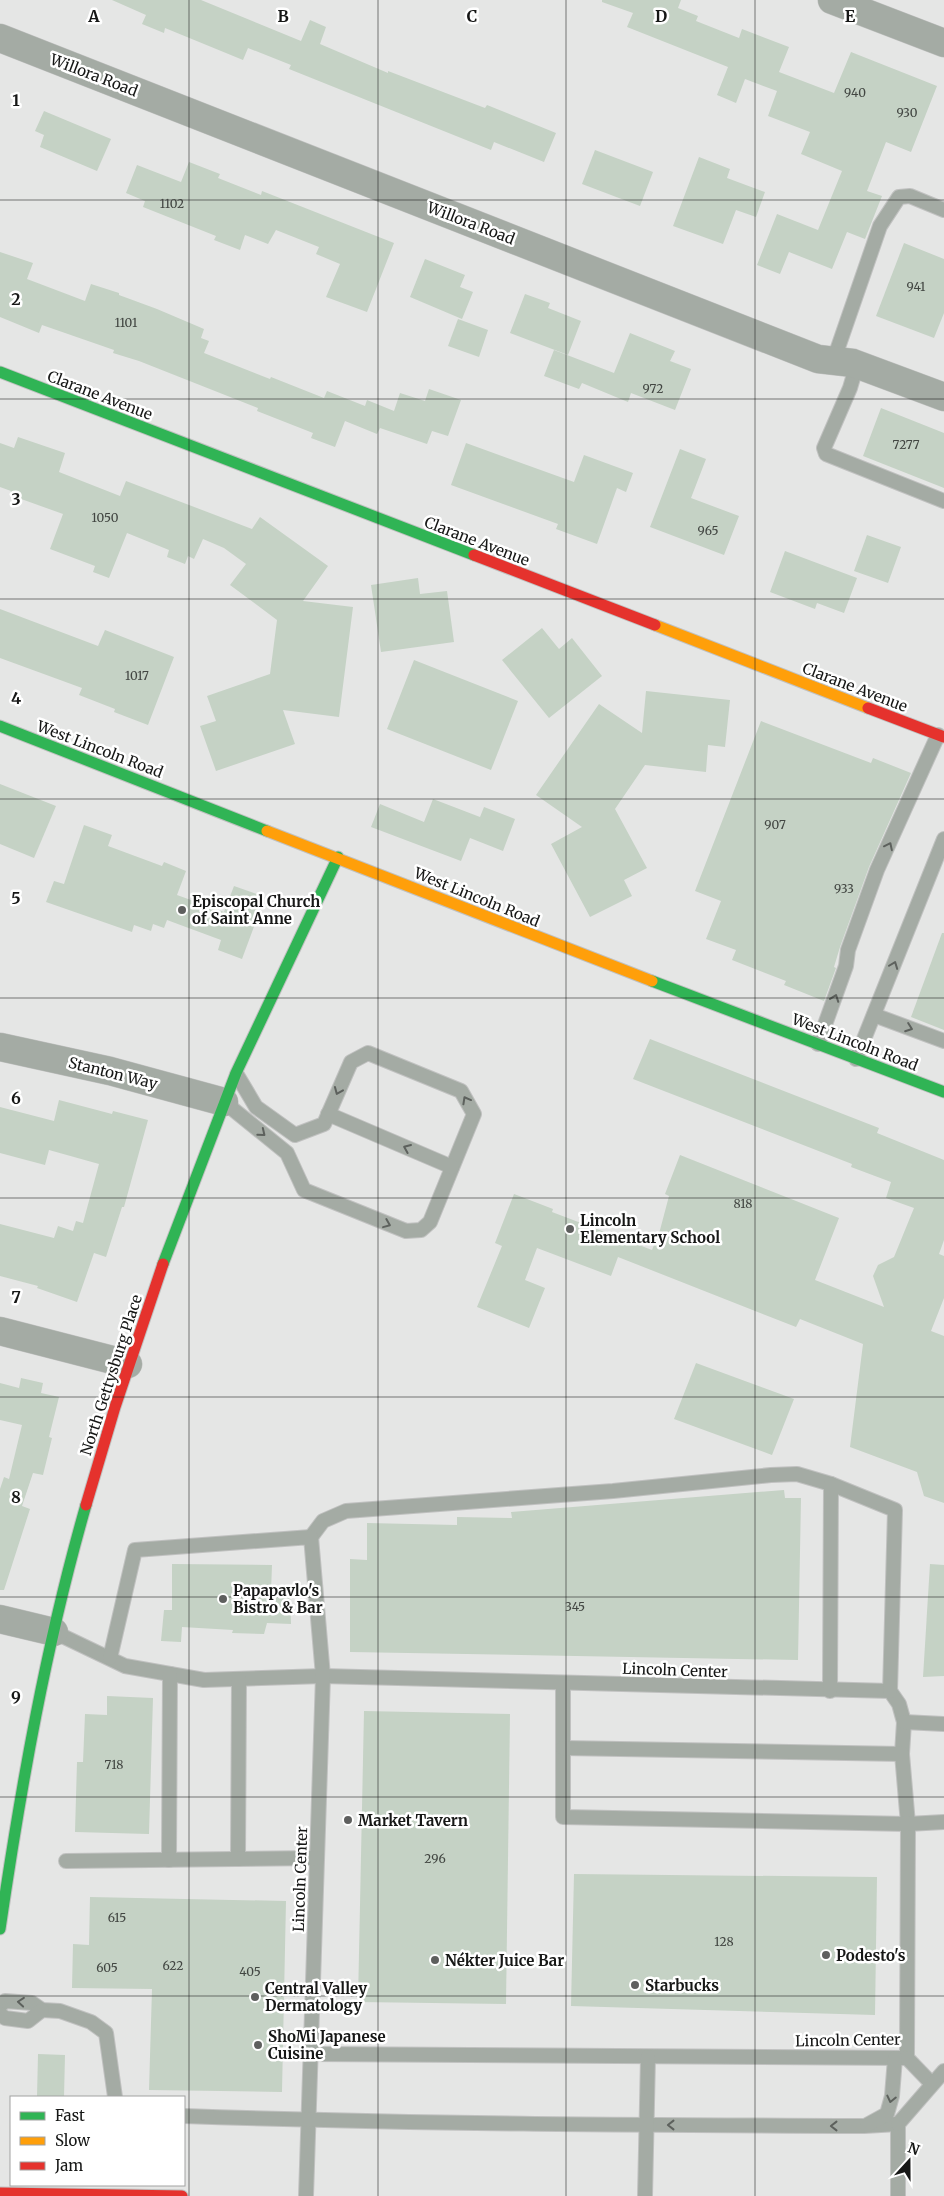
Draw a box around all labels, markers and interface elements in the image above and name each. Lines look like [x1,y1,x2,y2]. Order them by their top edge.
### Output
text: A [87,6,100,26]
text: B [277,6,289,26]
text: C [467,6,477,26]
text: D [655,6,667,26]
text: E [845,6,856,26]
street label: Willora Road [47,49,140,100]
house number: 940 [844,85,866,100]
text: 1 [12,90,20,110]
house number: 930 [896,105,918,120]
house number: 1102 [160,196,184,211]
street label: Willora Road [424,197,517,248]
house number: 941 [907,279,926,294]
text: 2 [11,289,21,309]
house number: 1101 [115,315,138,330]
street label: Clarane Avenue [45,366,155,424]
house number: 972 [643,381,663,396]
house number: 7277 [892,437,920,452]
text: 3 [11,489,21,509]
house number: 1050 [92,510,119,525]
street label: Clarane Avenue [422,512,532,570]
house number: 965 [697,523,719,538]
street label: Clarane Avenue [800,658,910,716]
house number: 1017 [125,668,149,683]
text: 4 [11,688,21,708]
street label: West Lincoln Road [33,716,166,782]
house number: 907 [764,817,786,832]
one-way arrow [883,842,893,851]
street label: West Lincoln Road [411,863,543,931]
house number: 933 [834,881,854,896]
text: 5 [11,888,21,908]
place label: Episcopal Church of Saint Anne [192,892,320,928]
marker: Episcopal Church of Saint Anne [176,904,188,916]
one-way arrow [888,961,898,970]
one-way arrow [829,994,839,1003]
street label: West Lincoln Road [788,1009,921,1075]
one-way arrow [904,1022,913,1032]
street label: Stanton Way [66,1053,160,1093]
one-way arrow [334,1086,345,1095]
text: 6 [11,1088,21,1108]
one-way arrow [463,1096,473,1105]
one-way arrow [256,1127,265,1135]
one-way arrow [403,1143,412,1154]
house number: 818 [733,1196,753,1211]
place label: Lincoln Elementary School [580,1211,720,1247]
one-way arrow [382,1217,391,1228]
marker: Lincoln Elementary School [564,1223,576,1235]
text: 7 [11,1287,21,1307]
street label: North Gettysburg Place [76,1292,146,1458]
text: 8 [11,1487,21,1507]
place label: Papapavlo's Bistro & Bar [233,1581,323,1617]
marker: Papapavlo's Bistro & Bar [217,1593,229,1605]
house number: 345 [565,1599,585,1614]
street label: Lincoln Center [622,1659,728,1681]
text: 9 [11,1687,21,1707]
house number: 718 [105,1757,123,1772]
place label: Market Tavern [358,1811,468,1830]
marker: Market Tavern [342,1814,354,1826]
street label: Lincoln Center [289,1826,311,1932]
house number: 296 [424,1851,446,1866]
house number: 615 [108,1910,126,1925]
house number: 128 [714,1934,734,1949]
place label: Podesto's [836,1946,906,1965]
marker: Podesto's [820,1949,832,1961]
place label: Nékter Juice Bar [445,1951,564,1970]
marker: Nékter Juice Bar [429,1954,441,1966]
house number: 622 [163,1958,183,1973]
house number: 605 [96,1960,118,1975]
house number: 405 [239,1964,261,1979]
place label: Starbucks [645,1976,719,1995]
place label: Central Valley Dermatology [265,1979,367,2015]
marker: Starbucks [629,1979,641,1991]
marker: Central Valley Dermatology [249,1991,261,2003]
one-way arrow [17,1997,25,2008]
place label: ShoMi Japanese Cuisine [268,2027,386,2063]
street label: Lincoln Center [795,2030,901,2050]
marker: ShoMi Japanese Cuisine [252,2039,264,2051]
one-way arrow [886,2095,897,2104]
legend [10,2096,185,2186]
text: Fast [55,2106,85,2125]
one-way arrow [667,2120,675,2130]
one-way arrow [830,2121,838,2131]
text: Slow [55,2131,90,2150]
north arrow [884,2136,934,2186]
text: N [905,2138,922,2159]
text: Jam [54,2156,83,2175]

